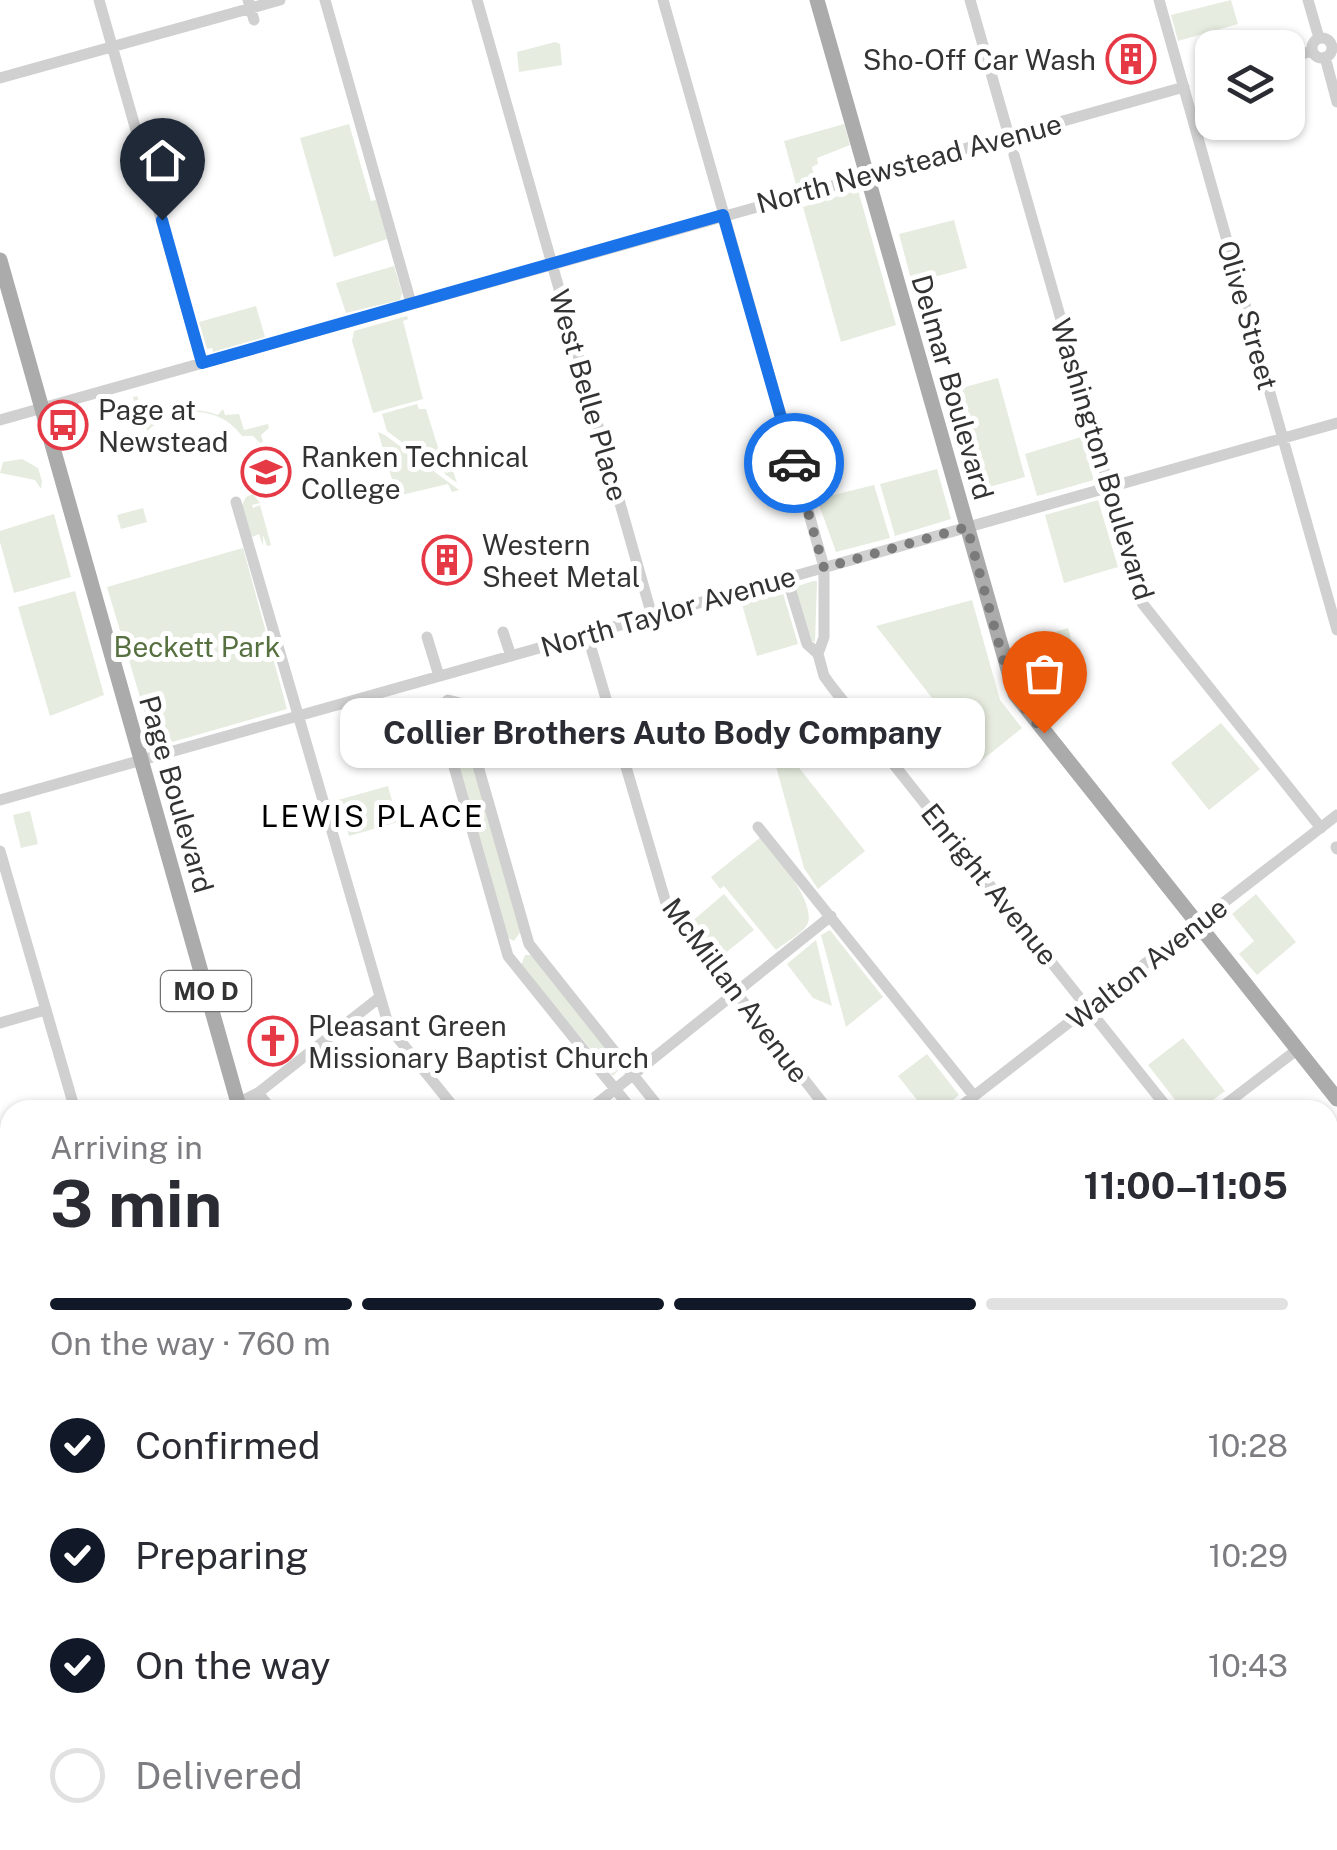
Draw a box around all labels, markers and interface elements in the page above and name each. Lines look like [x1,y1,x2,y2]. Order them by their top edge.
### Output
map controls [1195,30,1305,140]
button: layers [1195,30,1305,140]
building icon: Sho-Off Car Wash [1105,33,1157,85]
place label: Sho-Off Car Wash [863,43,1096,76]
street label: North Newstead Avenue [753,106,1065,220]
pin [120,118,205,221]
icon: home [135,133,190,188]
street label: Olive Street [1211,237,1285,393]
street label: Delmar Boulevard [905,271,1001,503]
street label: West Belle Place [543,285,635,505]
street label: Washington Boulevard [1044,314,1162,604]
place label: Page at Newstead [98,393,228,458]
bus stop icon: Page at Newstead [37,399,89,451]
courier [744,413,844,513]
icon: car [767,436,822,491]
place label: Ranken Technical College [301,440,529,505]
school or university icon: Ranken Technical College [240,446,292,498]
place label: Western Sheet Metal [482,528,640,593]
building icon: Western Sheet Metal [421,534,473,586]
street label: North Taylor Avenue [537,559,799,663]
park label: Beckett Park [114,630,280,663]
pin [1002,631,1087,734]
icon: bag [1017,646,1072,701]
street label: Page Boulevard [133,692,221,896]
callout: Collier Brothers Auto Body Company [339,698,984,768]
text: Collier Brothers Auto Body Company [383,714,942,751]
street label: Enright Avenue [915,797,1065,971]
district label: LEWIS PLACE [261,798,485,834]
street label: Walton Avenue [1060,890,1234,1036]
street label: McMillan Avenue [656,891,816,1089]
road number: MO D [161,971,251,1011]
place label: Pleasant Green Missionary Baptist Church [308,1009,649,1074]
church icon: Pleasant Green Missionary Baptist Church [247,1015,299,1067]
text: Arriving in [50,1129,203,1166]
text: 11:00–11:05 [1084,1163,1288,1208]
text: 3 min [50,1165,222,1242]
text: On the way · 760 m [50,1325,331,1362]
icon: check [50,1418,105,1473]
text: Confirmed [135,1423,320,1468]
text: 10:28 [1208,1427,1288,1464]
icon: check [50,1528,105,1583]
text: Preparing [135,1533,309,1578]
text: 10:29 [1208,1537,1288,1574]
icon: check [50,1638,105,1693]
text: On the way [135,1643,331,1688]
text: 10:43 [1208,1647,1288,1684]
text: Delivered [135,1753,303,1798]

